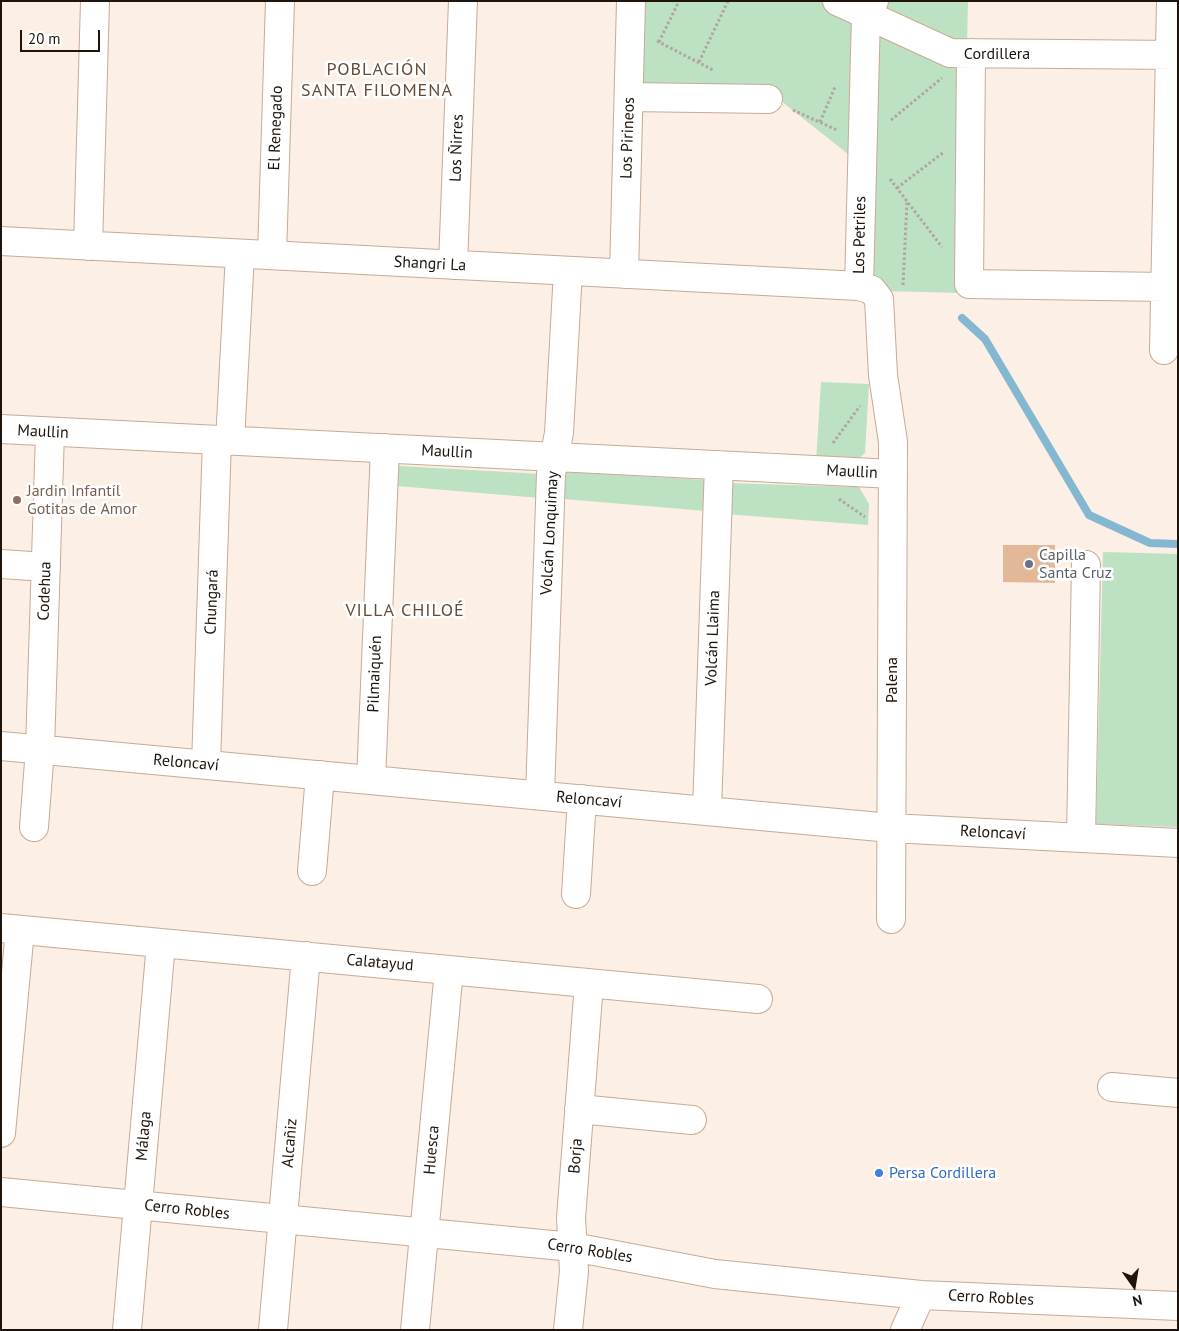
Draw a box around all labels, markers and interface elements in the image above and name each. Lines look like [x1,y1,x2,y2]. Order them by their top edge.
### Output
scale bar [22,20,102,52]
text: 20 m [28,29,61,48]
street label: Cordillera [964,44,1030,64]
district label: POBLACIÓN SANTA FILOMENA [299,59,455,102]
street label: El Renegado [265,85,287,171]
street label: Los Pirineos [617,97,639,179]
street label: Los Ñirres [446,114,468,182]
street label: Los Petriles [850,196,870,274]
street label: Shangri La [393,253,467,275]
street label: Maullin [17,421,69,443]
street label: Maullin [421,441,473,463]
street label: Maullin [826,461,878,483]
street label: Volcán Lonquimay [537,471,563,595]
place label: Jardin Infantíl Gotitas de Amor [27,481,137,519]
marker: Jardin Infantíl Gotitas de Amor [11,494,23,506]
place label: Capilla Santa Cruz [1039,545,1112,583]
marker: Capilla Santa Cruz [1023,558,1035,570]
street label: Codehua [34,561,56,621]
street label: Chungará [201,569,223,635]
street label: Volcán Llaima [702,590,724,686]
district label: VILLA CHILOÉ [344,600,466,622]
street label: Pilmaiquén [364,635,386,713]
street label: Palena [882,657,902,703]
street label: Reloncaví [152,751,220,775]
street label: Reloncaví [555,788,623,812]
street label: Reloncaví [960,822,1026,844]
street label: Calatayud [346,950,414,976]
street label: Málaga [132,1110,156,1162]
street label: Alcañiz [278,1118,302,1168]
street label: Huesca [420,1125,444,1175]
street label: Borja [565,1138,587,1174]
place label: Persa Cordillera [889,1163,996,1183]
marker: Persa Cordillera [873,1167,885,1179]
street label: Cerro Robles [143,1196,231,1224]
street label: Cerro Robles [546,1235,634,1267]
north arrow [1109,1261,1159,1311]
street label: Cerro Robles [948,1286,1034,1310]
text: N [1131,1291,1144,1310]

